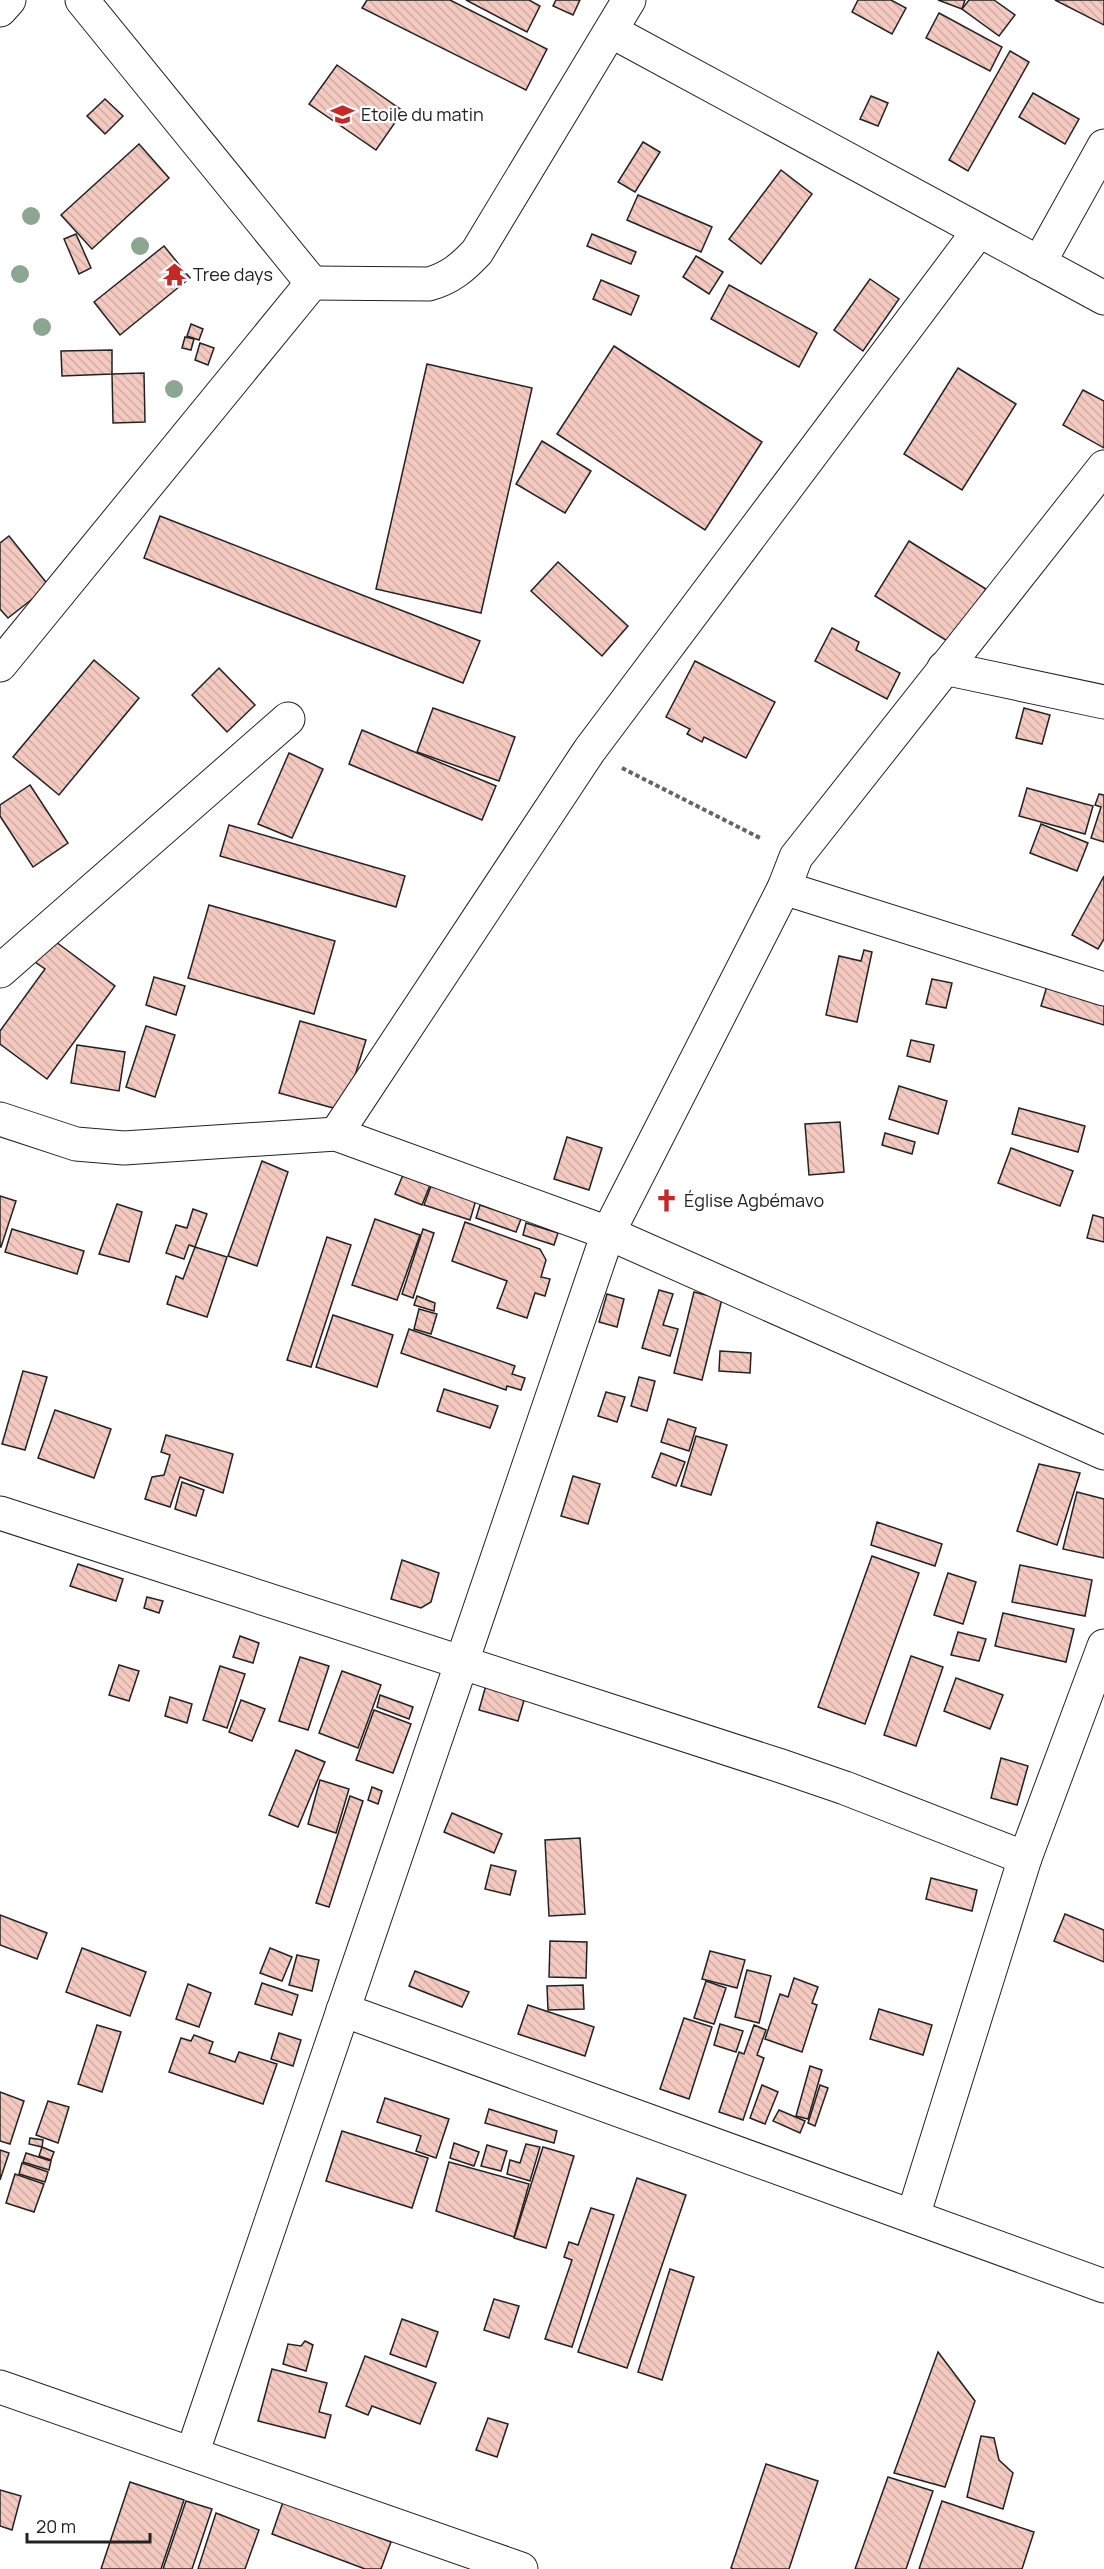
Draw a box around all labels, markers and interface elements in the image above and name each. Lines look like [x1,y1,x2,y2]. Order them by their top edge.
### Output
school or university icon: Etoile du matin [330,101,356,127]
place label: Etoile du matin [361,102,484,126]
temple icon: Tree days [162,261,188,287]
place label: Tree days [193,262,273,286]
church icon: Église Agbémavo [653,1187,679,1213]
place label: Église Agbémavo [684,1188,824,1212]
scale bar [27,2506,150,2544]
text: 20 m [36,2514,76,2538]

